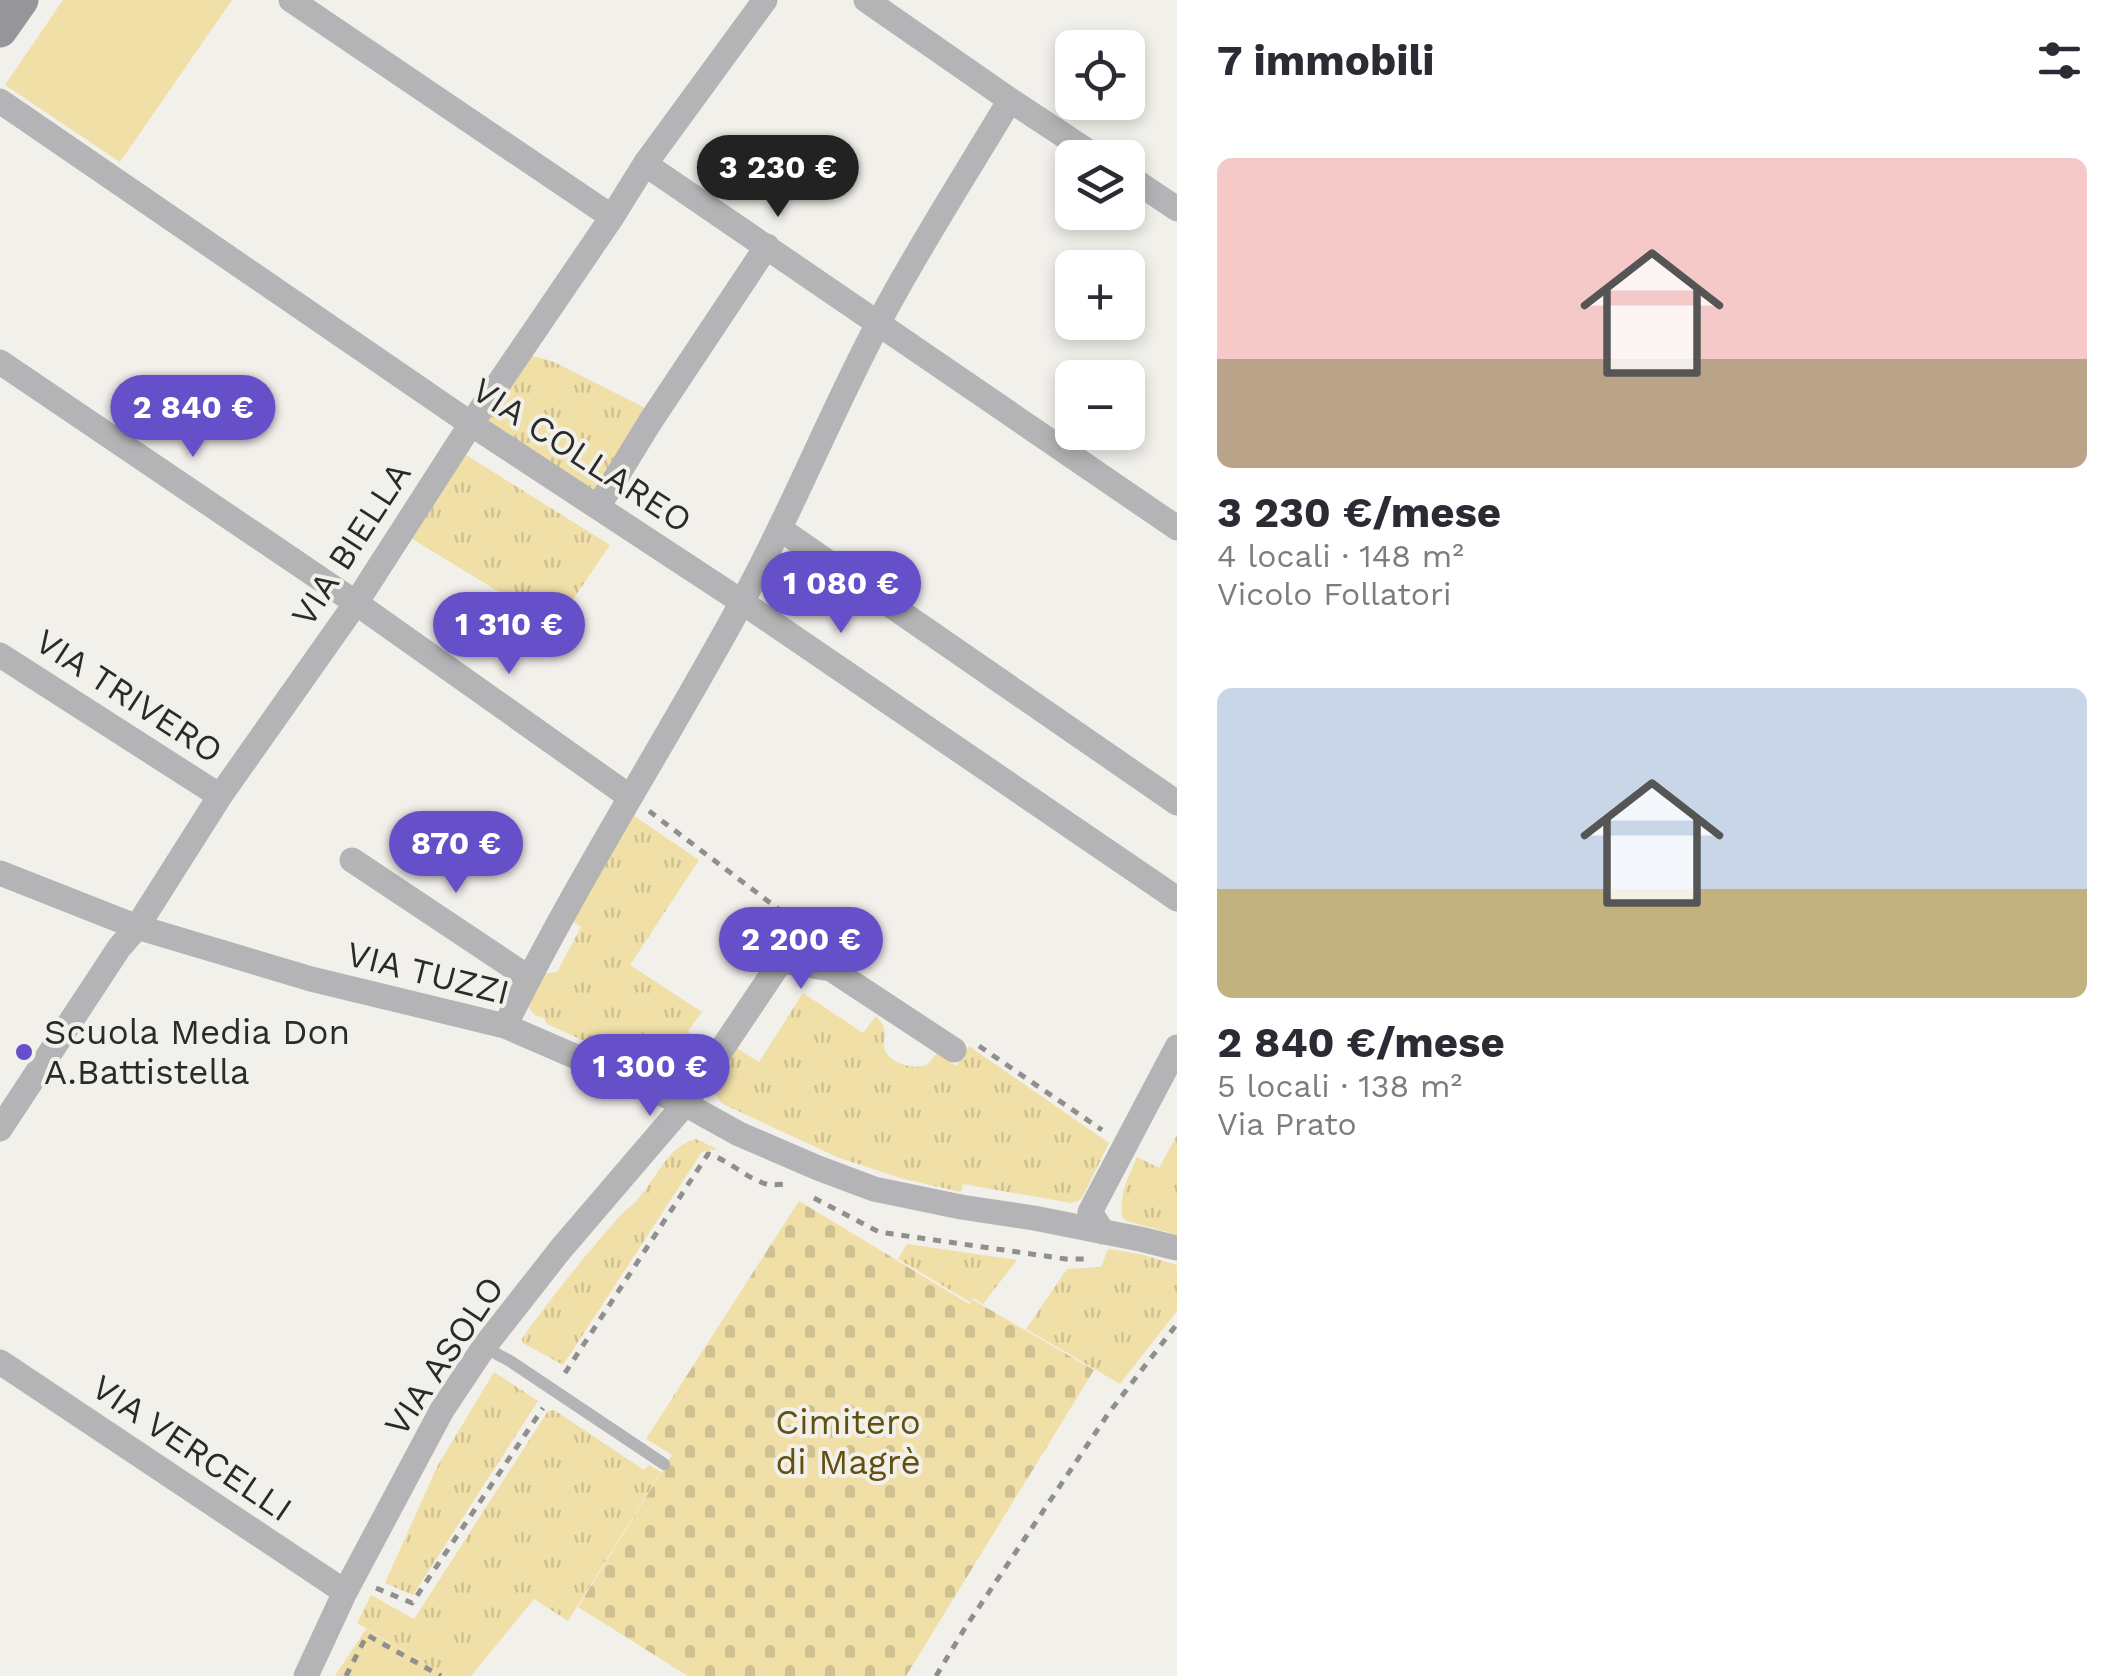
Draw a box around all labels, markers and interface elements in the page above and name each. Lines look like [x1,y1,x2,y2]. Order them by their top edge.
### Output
map controls [1055,30,1145,450]
button: locate [1055,30,1145,120]
icon: filters [2032,33,2087,88]
text: 7 immobili [1217,36,1434,85]
pin: 3 230 € [686,135,870,220]
button: layers [1055,140,1145,230]
text: 3 230 € [719,148,837,186]
icon: home [1562,223,1742,403]
button: + [1055,250,1145,340]
button: − [1055,360,1145,450]
street label: VIA COLLAREO [464,368,700,542]
pin: 2 840 € [101,375,285,460]
text: 2 840 € [132,388,254,426]
street label: VIA BIELLA [282,454,420,634]
text: 3 230 €/mese [1217,488,1501,537]
text: 4 locali · 148 m² [1217,537,1464,575]
pin: 1 080 € [749,551,933,636]
text: 1 080 € [783,564,899,602]
text: Vicolo Follatori [1217,575,1451,613]
pin: 1 310 € [417,592,601,677]
text: 1 310 € [455,605,563,643]
street label: VIA TRIVERO [28,620,230,772]
icon: home [1562,753,1742,933]
pin: 870 € [386,811,526,896]
text: 870 € [411,824,501,862]
pin: 2 200 € [709,907,893,992]
text: 2 200 € [741,920,861,958]
street label: VIA TUZZI [342,933,514,1013]
place label: Scuola Media Don A.Battistella [44,1011,350,1093]
text: 2 840 €/mese [1217,1018,1505,1067]
pin: 1 300 € [558,1034,742,1119]
marker: Scuola Media Don A.Battistella [13,1041,35,1063]
text: 1 300 € [593,1047,707,1085]
text: 5 locali · 138 m² [1217,1067,1462,1105]
text: Via Prato [1217,1105,1357,1143]
street label: VIA ASOLO [375,1268,513,1444]
street label: VIA VERCELLI [84,1366,300,1530]
park label: Cimitero di Magrè [775,1401,921,1483]

